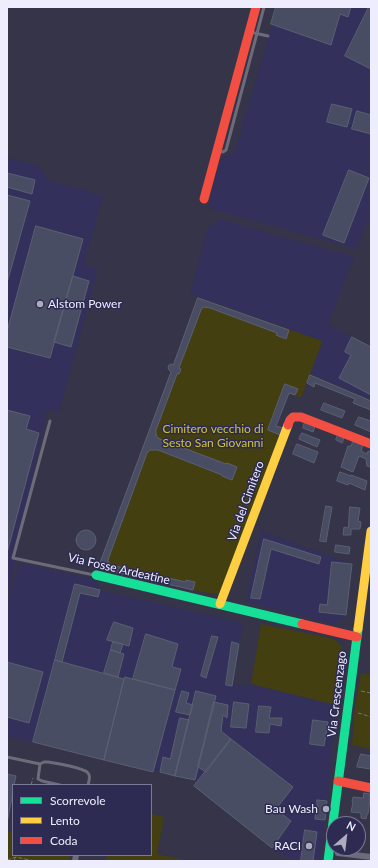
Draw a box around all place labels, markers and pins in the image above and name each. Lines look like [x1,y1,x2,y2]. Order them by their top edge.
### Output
place label: Alstom Power [48,297,122,311]
marker: Alstom Power [35,299,45,309]
place label: Bau Wash [265,802,318,816]
marker: Bau Wash [321,804,331,814]
place label: RACI [274,839,301,853]
marker: RACI [304,841,314,851]

